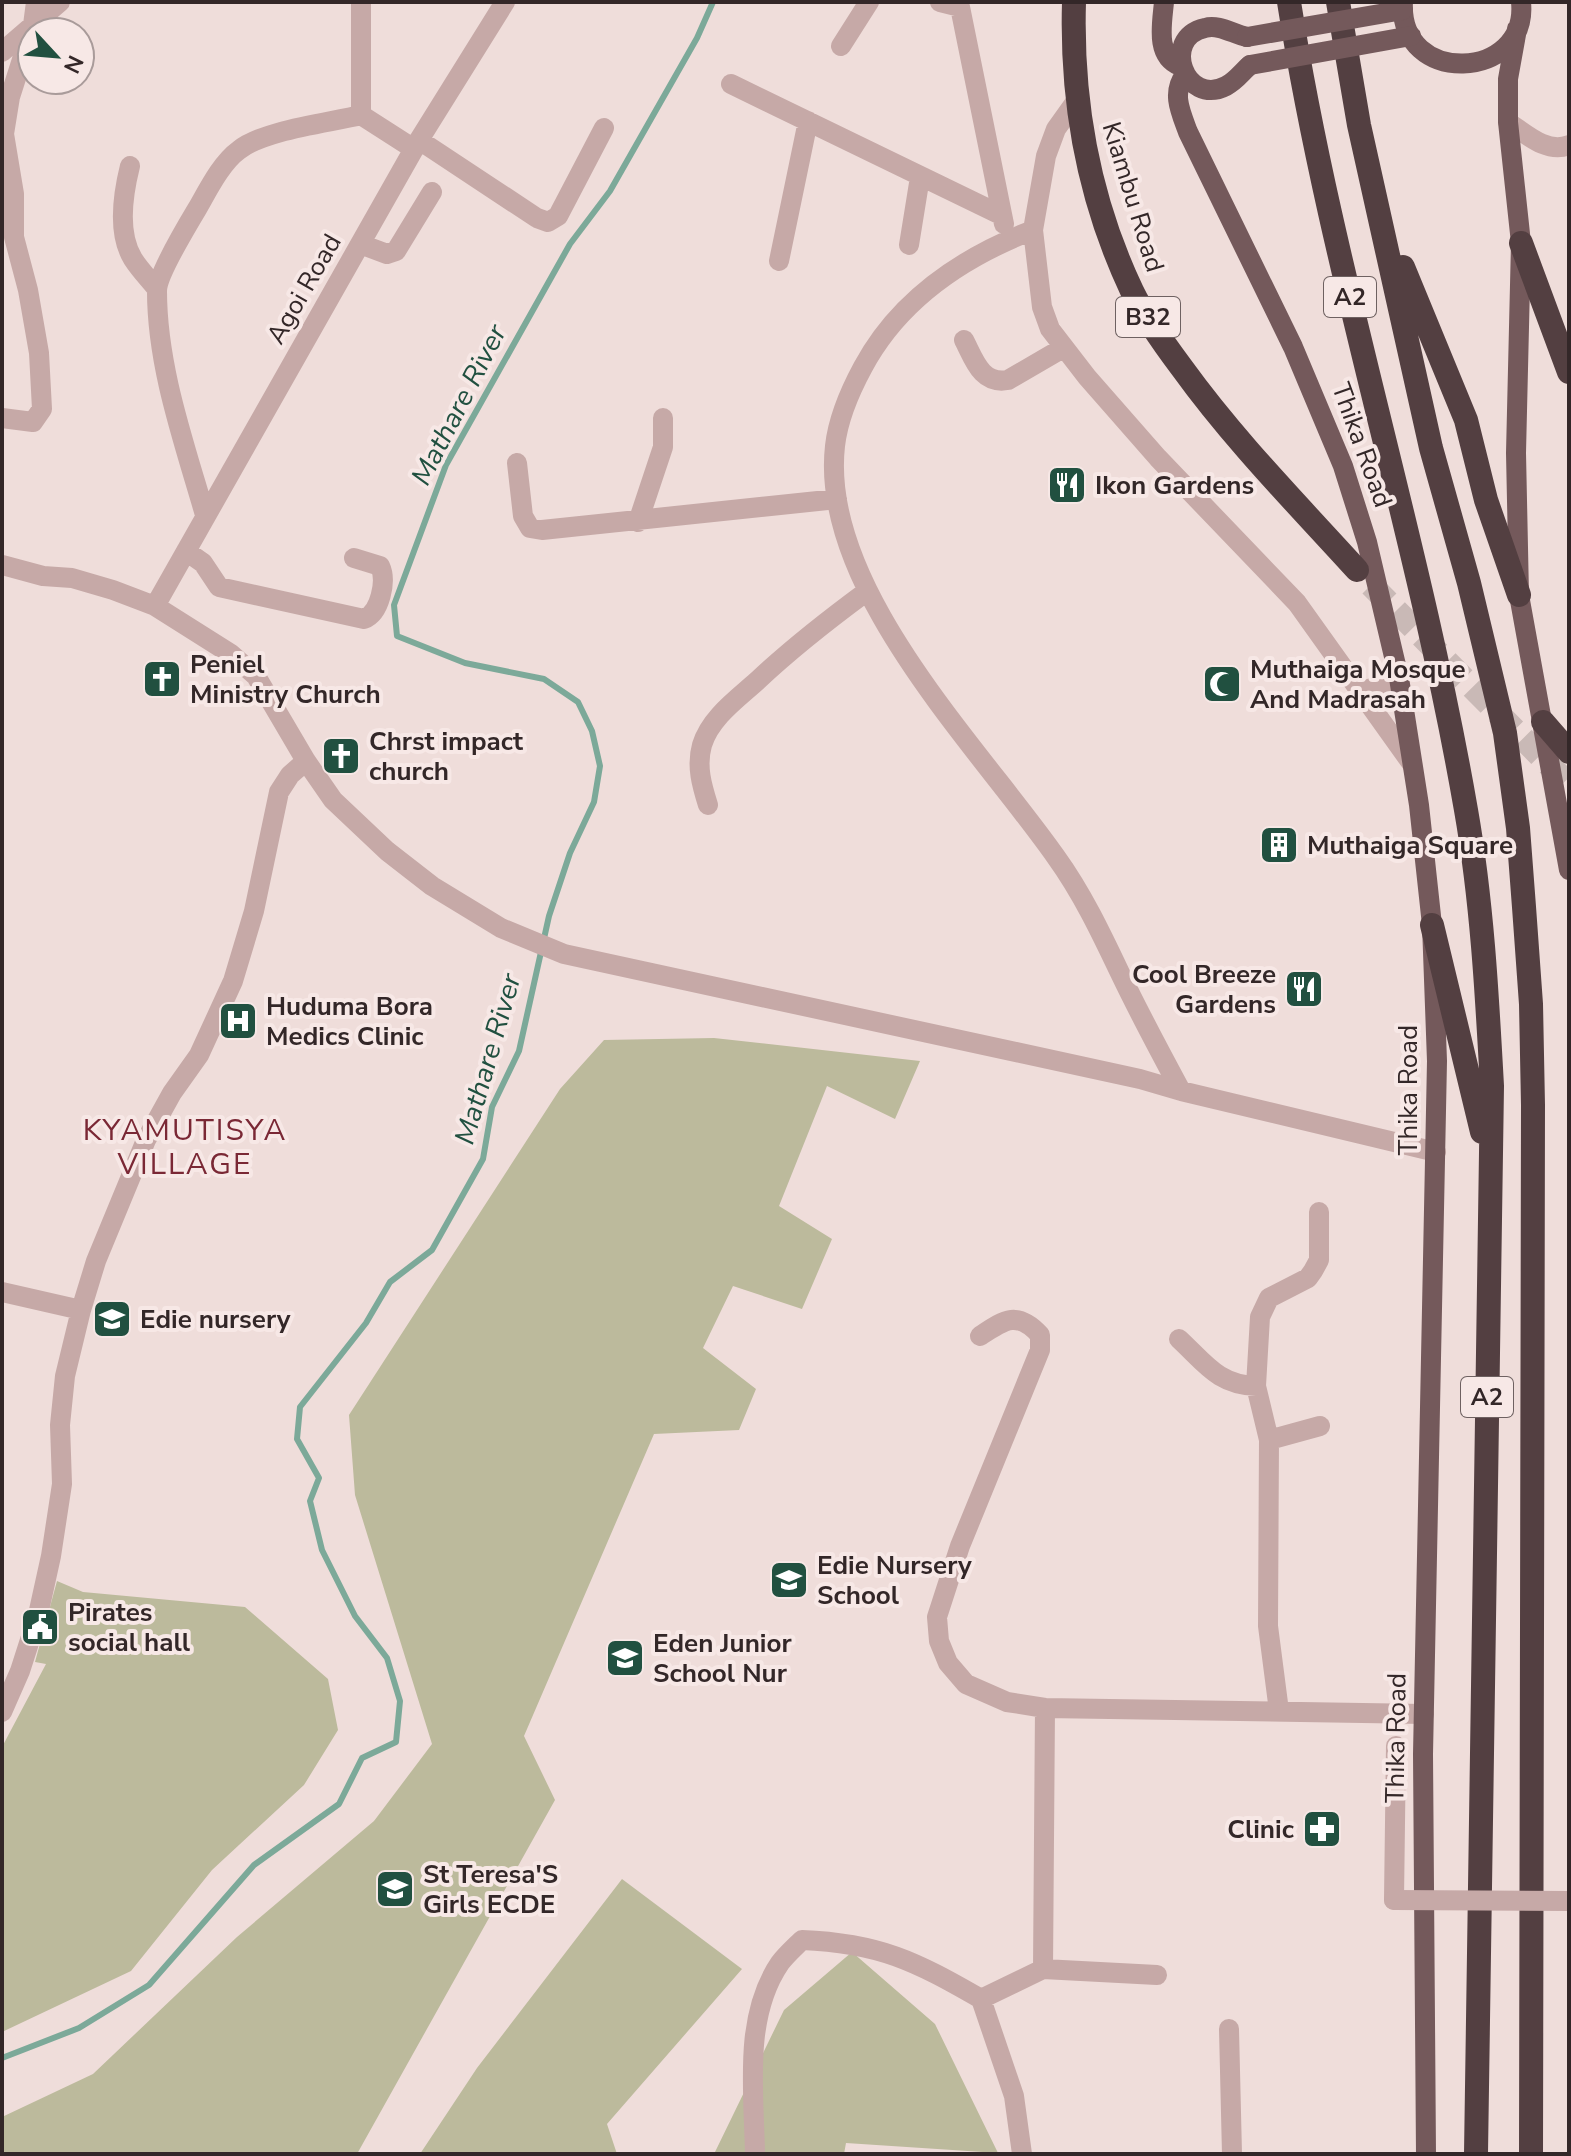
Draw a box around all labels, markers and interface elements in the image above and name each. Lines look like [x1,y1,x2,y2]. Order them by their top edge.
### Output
north arrow [16,16,96,96]
text: N [56,50,90,78]
street label: Kiambu Road [1094,118,1172,276]
street label: Agoi Road [258,228,350,350]
road number: A2 [1324,277,1376,317]
road number: B32 [1116,297,1180,337]
water label: Mathare River [402,317,516,492]
street label: Thika Road [1323,378,1401,512]
restaurant icon: Ikon Gardens [1046,464,1088,506]
place label: Ikon Gardens [1095,468,1254,503]
place label: Peniel Ministry Church [190,647,381,712]
place label: Muthaiga Mosque And Madrasah [1250,652,1466,717]
church icon: Peniel Ministry Church [141,658,183,700]
mosque icon: Muthaiga Mosque And Madrasah [1201,663,1243,705]
place label: Chrst impact church [369,724,524,789]
church icon: Chrst impact church [320,735,362,777]
building icon: Muthaiga Square [1258,824,1300,866]
place label: Muthaiga Square [1307,828,1513,863]
place label: Cool Breeze Gardens [1132,957,1276,1022]
water label: Mathare River [446,968,531,1149]
restaurant icon: Cool Breeze Gardens [1283,968,1325,1010]
place label: Huduma Bora Medics Clinic [266,989,433,1054]
hospital icon: Huduma Bora Medics Clinic [217,1000,259,1042]
street label: Thika Road [1391,1025,1426,1155]
district label: KYAMUTISYA VILLAGE [83,1110,287,1185]
school or university icon: Edie nursery [91,1298,133,1340]
place label: Edie nursery [140,1302,291,1337]
road number: A2 [1461,1377,1513,1417]
place label: Edie Nursery School [817,1548,972,1613]
school or university icon: Edie Nursery School [768,1559,810,1601]
place label: Pirates social hall [68,1595,191,1660]
public building icon: Pirates social hall [19,1606,61,1648]
place label: Eden Junior School Nur [653,1626,792,1691]
school or university icon: Eden Junior School Nur [604,1637,646,1679]
street label: Thika Road [1377,1673,1415,1803]
pharmacy icon: Clinic [1301,1808,1343,1850]
place label: Clinic [1227,1812,1294,1847]
place label: St Teresa'S Girls ECDE [423,1857,558,1922]
school or university icon: St Teresa'S Girls ECDE [374,1868,416,1910]

